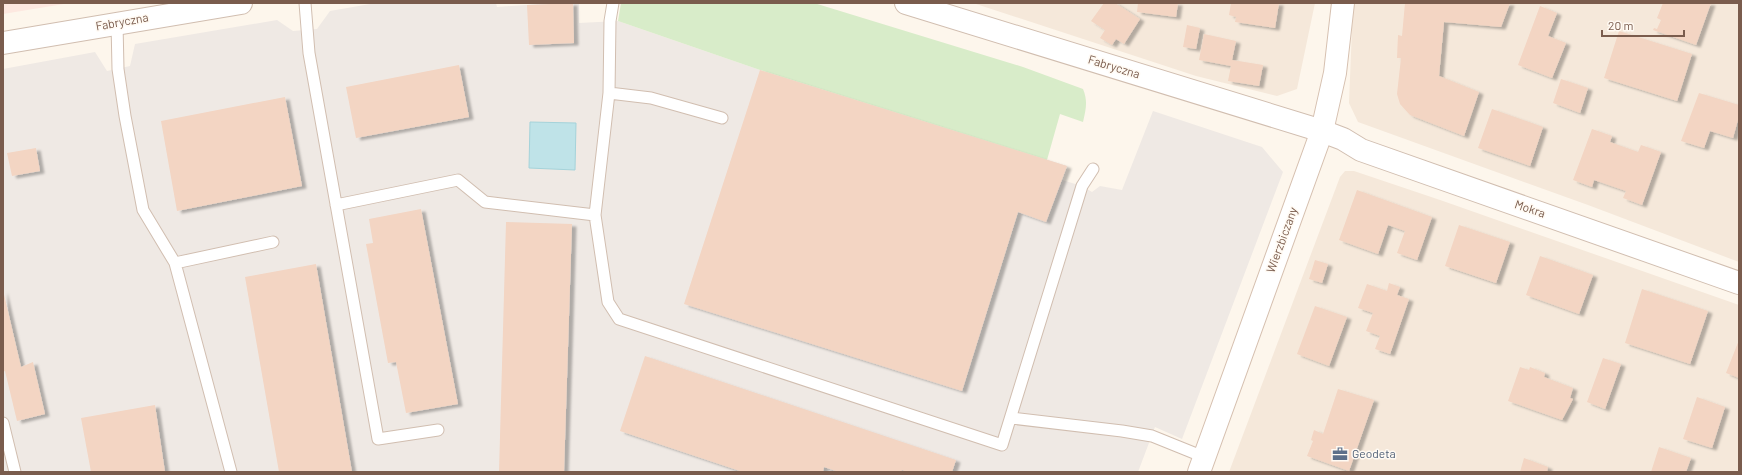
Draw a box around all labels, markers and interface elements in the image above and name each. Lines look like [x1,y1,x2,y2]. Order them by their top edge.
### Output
street label: Fabryczna [94,9,149,33]
scale bar [1602,12,1684,38]
text: 20 m [1608,18,1634,32]
street label: Fabryczna [1087,52,1142,81]
street label: Mokra [1513,196,1548,220]
street label: Wierzbiczany [1263,204,1300,274]
office icon: Geodeta [1331,445,1349,463]
place label: Geodeta [1352,446,1396,460]

